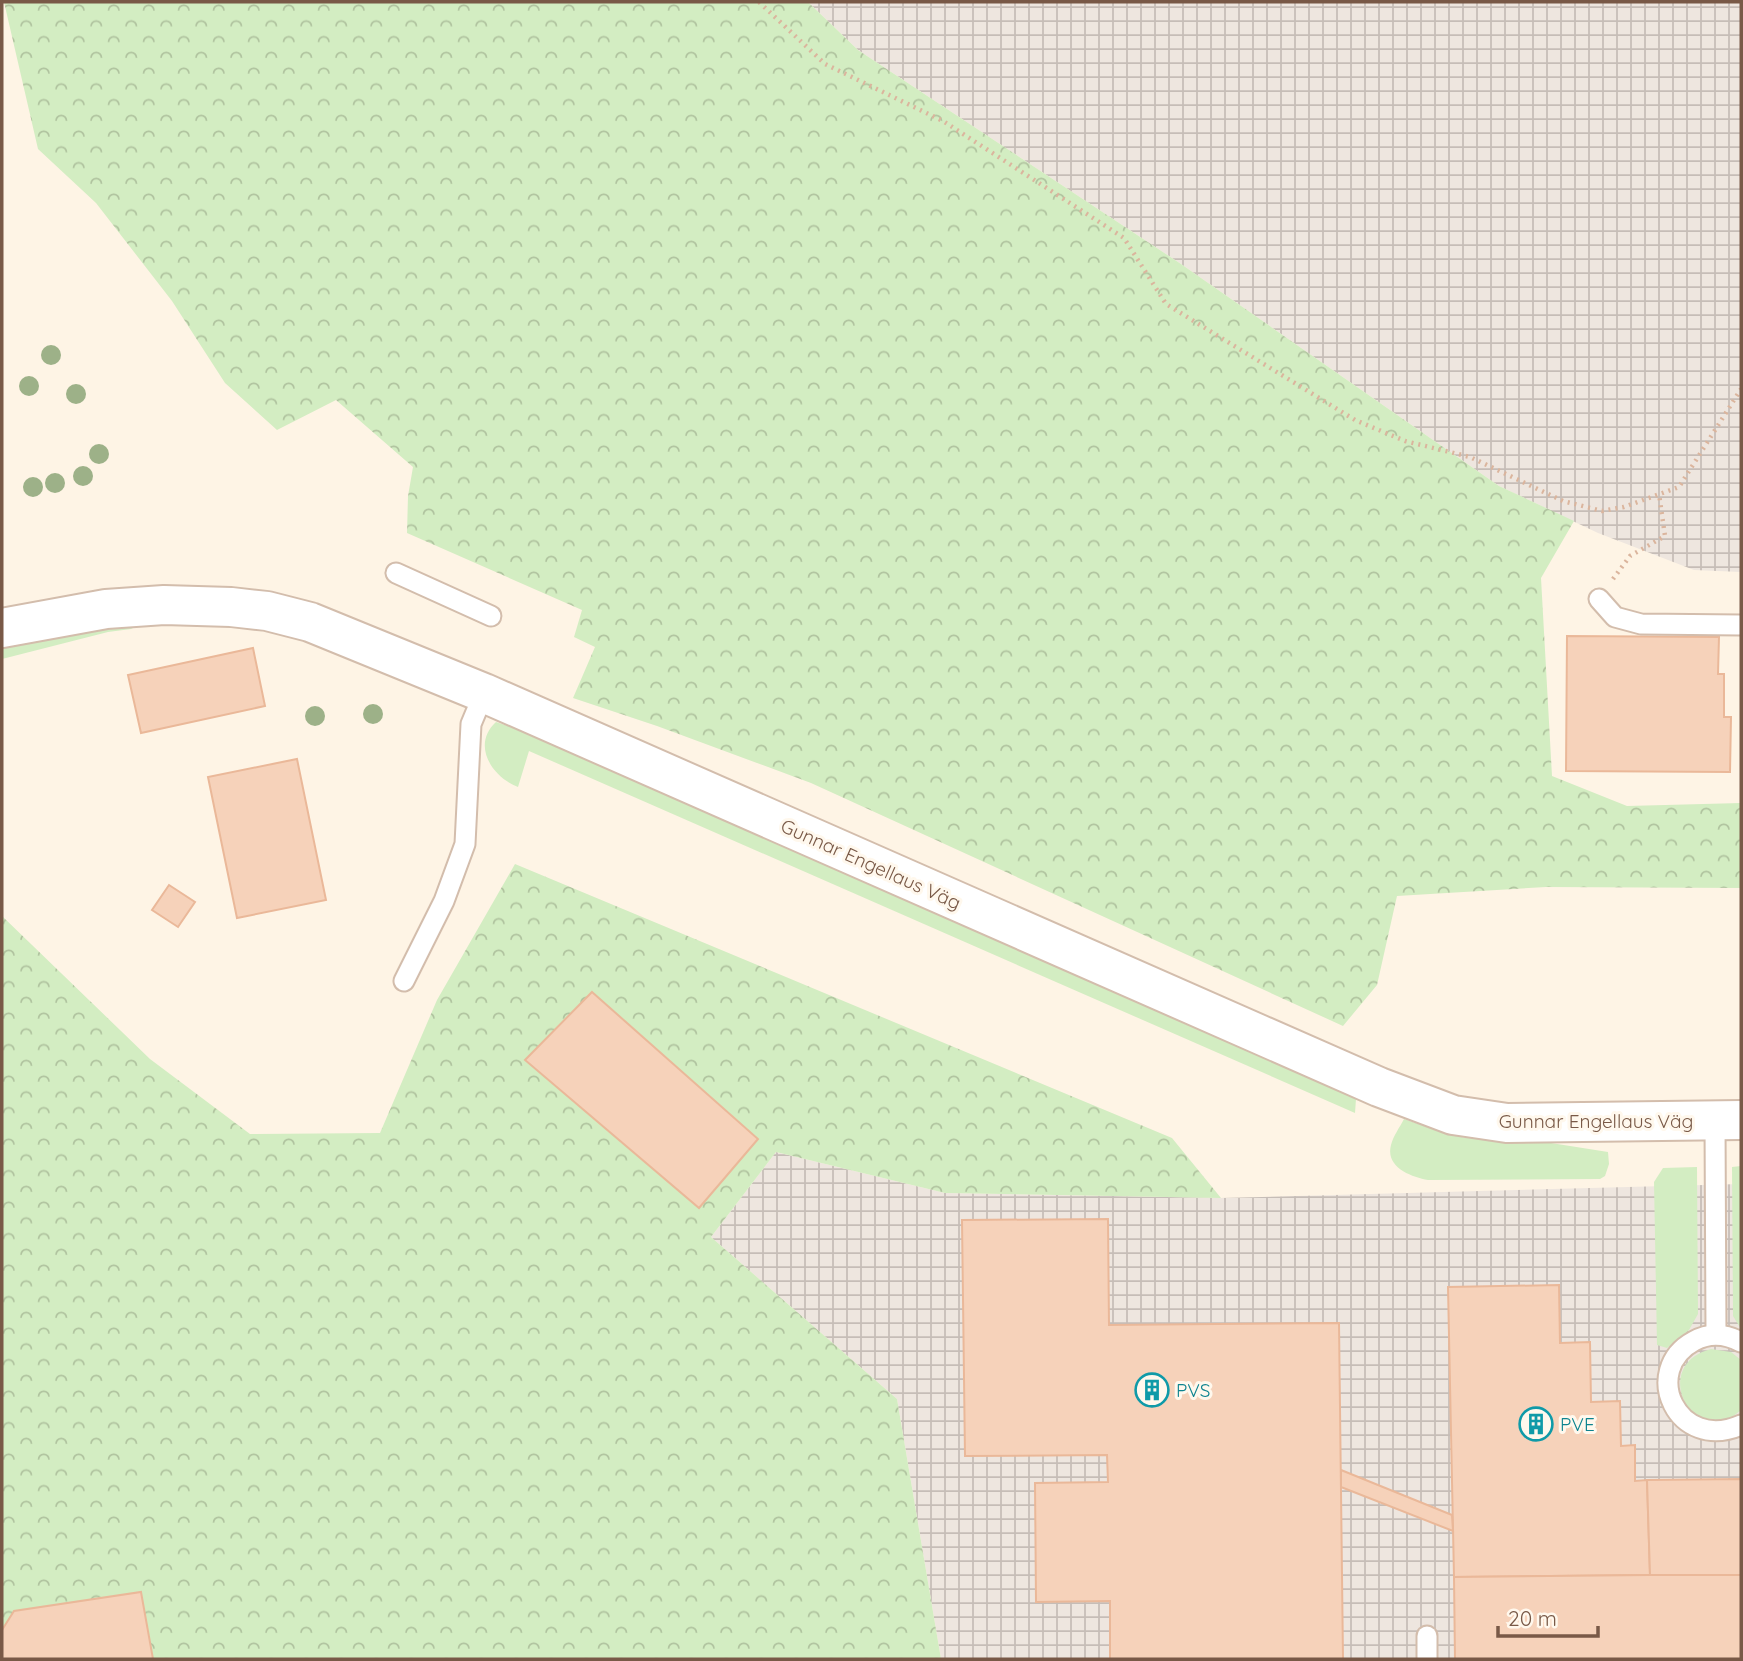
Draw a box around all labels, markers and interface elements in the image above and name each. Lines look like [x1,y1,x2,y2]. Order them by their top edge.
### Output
street label: Gunnar Engellaus Väg [777,813,965,915]
street label: Gunnar Engellaus Väg [1499,1109,1693,1133]
building icon: PVS [1133,1371,1171,1409]
place label: PVS [1176,1378,1210,1402]
building icon: PVE [1517,1405,1555,1443]
place label: PVE [1560,1412,1595,1436]
scale bar [1498,1594,1598,1638]
text: 20 m [1508,1605,1557,1631]

